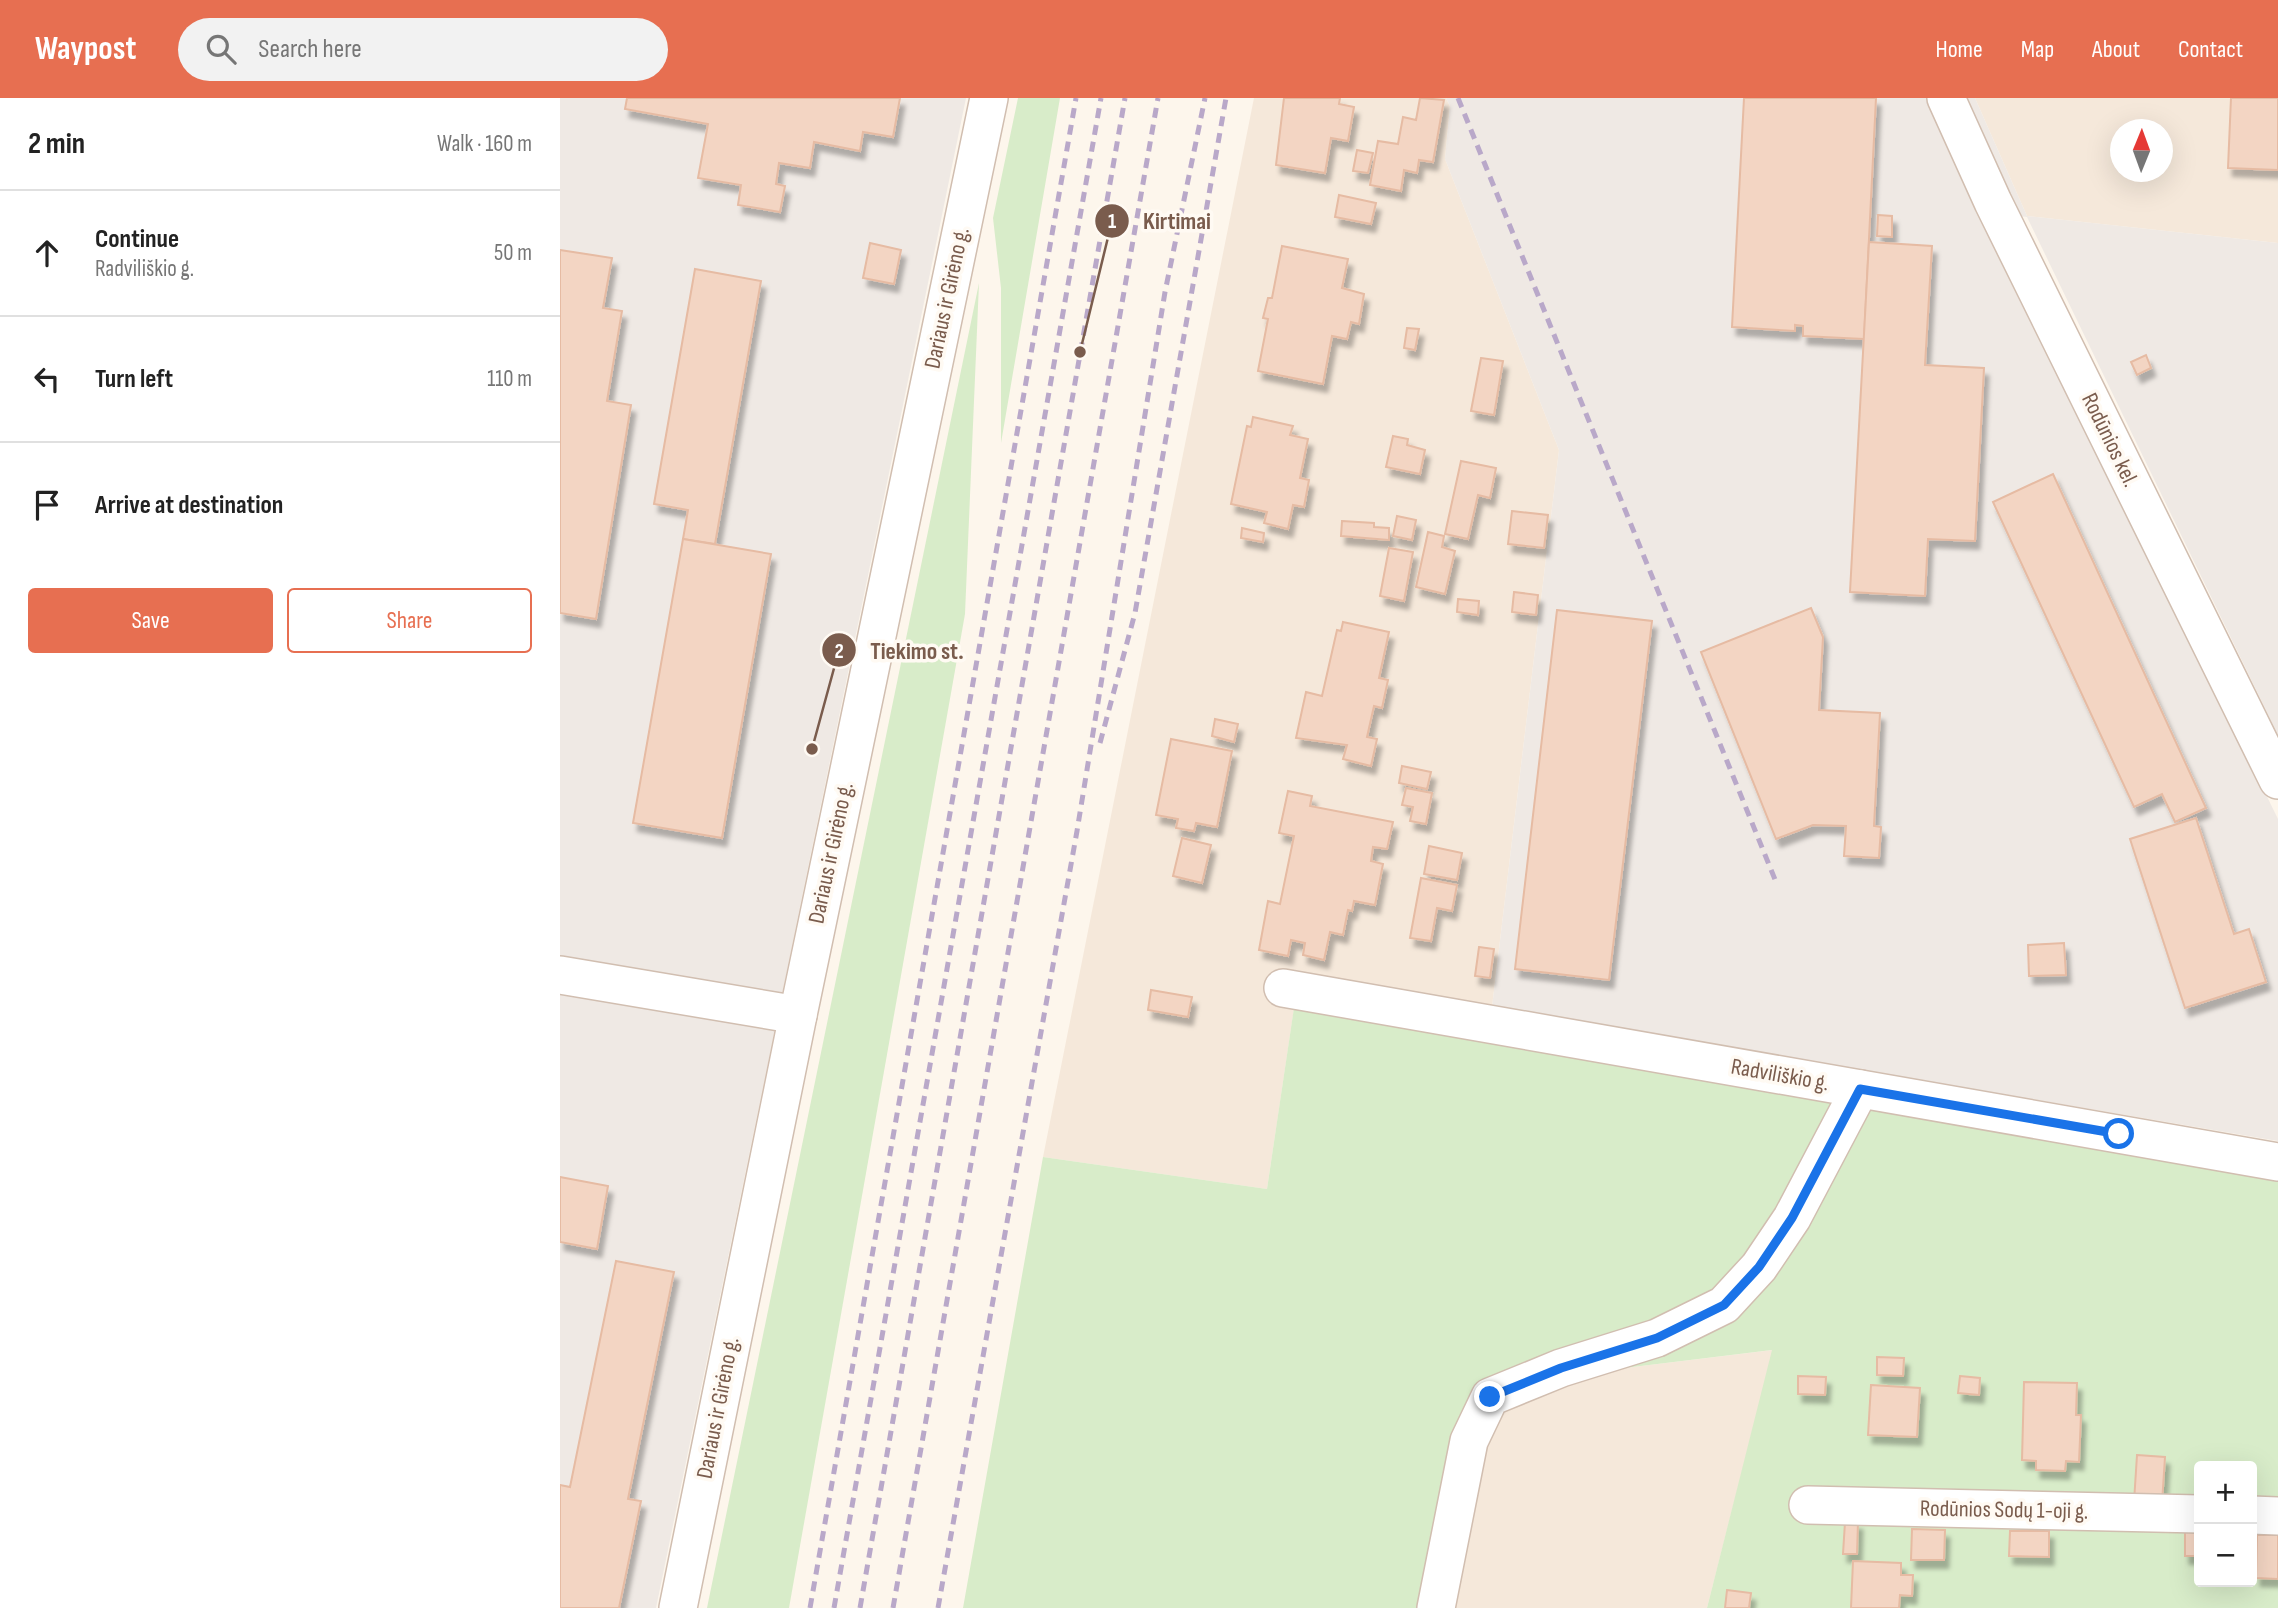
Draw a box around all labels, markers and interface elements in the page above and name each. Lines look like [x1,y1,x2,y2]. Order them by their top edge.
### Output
search box [178,18,668,81]
text: Waypost [35,29,136,69]
icon: search [202,30,240,68]
text: Search here [258,34,362,65]
text: Home [1935,35,1983,64]
text: Map [2021,35,2054,64]
text: About [2092,35,2140,64]
text: Contact [2178,35,2243,64]
north arrow [2110,119,2173,182]
text: 2 min [28,126,85,162]
text: Walk · 160 m [437,130,532,158]
callout: Kirtimai [1094,198,1225,243]
text: Kirtimai [1143,207,1211,236]
text: 1 [1108,209,1116,234]
text: Continue [95,224,179,255]
street label: Dariaus ir Girėno g. [918,225,976,371]
icon: ahead [28,234,66,272]
text: 50 m [494,239,532,267]
text: Radviliškio g. [95,255,194,283]
icon: left [28,360,66,398]
text: Turn left [95,364,173,395]
text: 110 m [487,365,532,393]
street label: Rodūnios kel. [2075,388,2145,492]
icon: arrive [28,486,66,524]
text: Arrive at destination [95,490,283,521]
button: Save [28,588,273,653]
button: Share [287,588,532,653]
callout: Tiekimo st. [822,628,978,673]
text: Tiekimo st. [870,637,964,666]
text: 2 [834,639,844,664]
street label: Dariaus ir Girėno g. [802,780,860,926]
street label: Radviliškio g. [1729,1053,1831,1097]
route start [2103,1118,2134,1149]
street label: Dariaus ir Girėno g. [691,1335,745,1481]
route end [1474,1381,1505,1412]
map controls [2194,1461,2257,1587]
button: + [2194,1461,2257,1524]
street label: Rodūnios Sodų 1-oji g. [1919,1495,2089,1525]
button: − [2194,1524,2257,1587]

